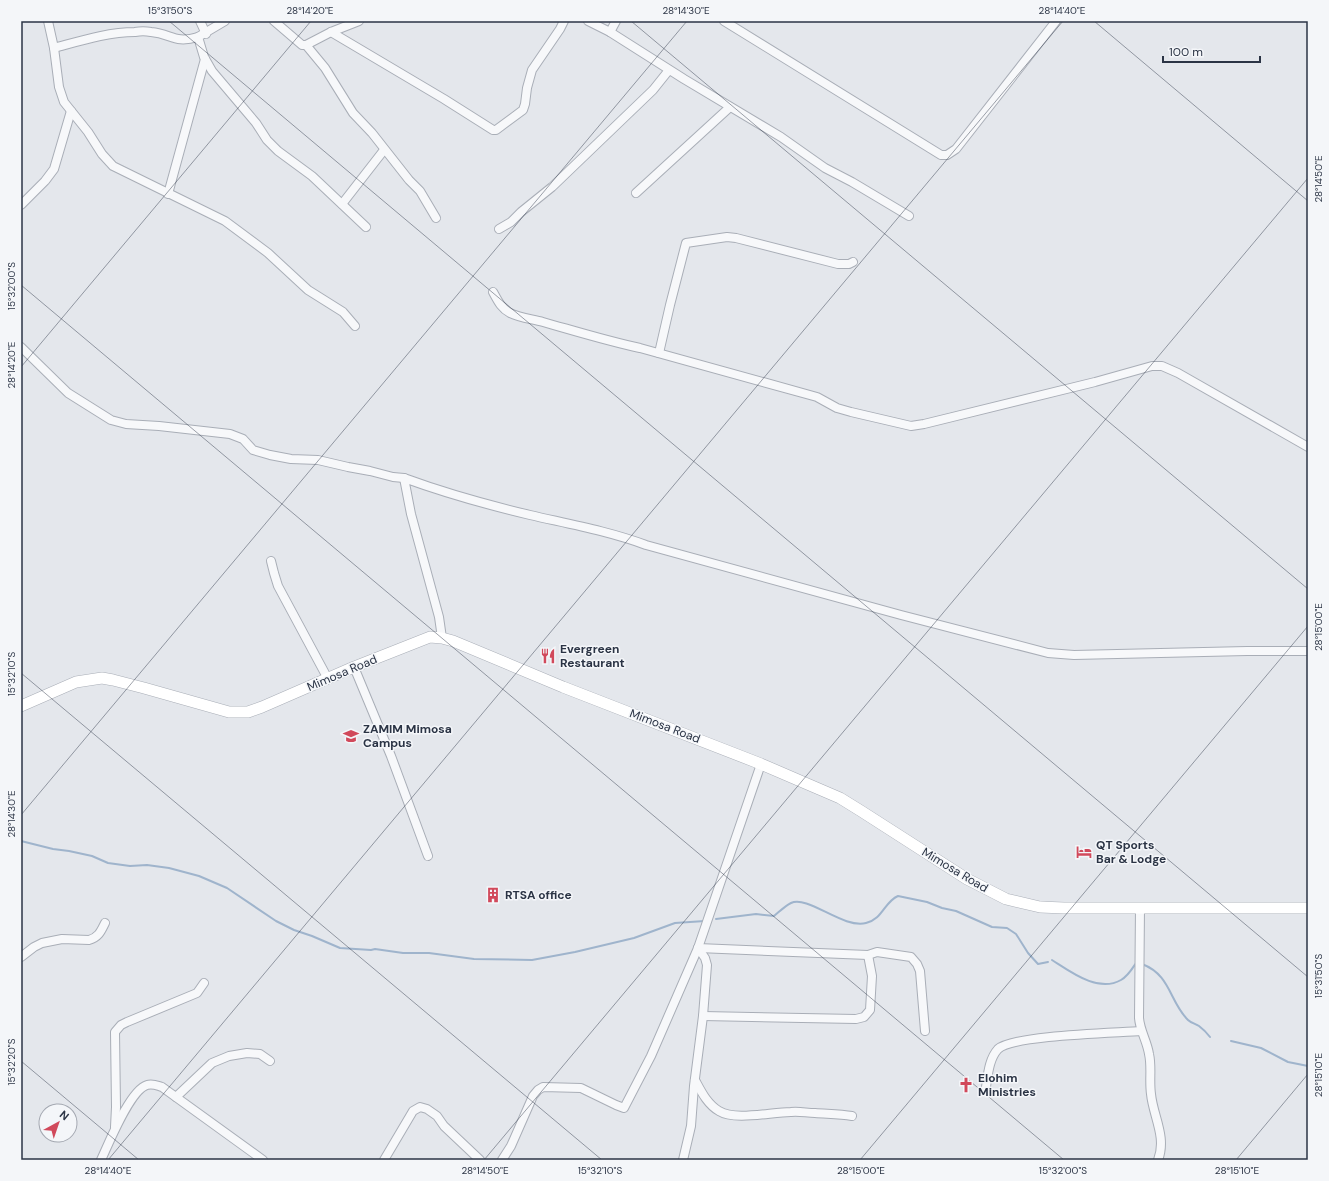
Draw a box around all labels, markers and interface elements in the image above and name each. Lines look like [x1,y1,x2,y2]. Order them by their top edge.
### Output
text: 15°31'50"S [148,4,192,17]
text: 28°14'20"E [287,4,334,17]
text: 28°14'30"E [662,4,710,17]
text: 28°14'40"E [1039,4,1086,17]
scale bar [1163,38,1260,64]
text: 100 m [1169,44,1203,60]
text: 28°14'50"E [1312,155,1325,203]
text: 15°32'00"S [5,262,18,310]
text: 28°14'20"E [5,341,18,388]
text: 28°15'00"E [1312,603,1325,651]
place label: Evergreen Restaurant [560,641,625,671]
restaurant icon: Evergreen Restaurant [539,647,557,665]
street label: Mimosa Road [305,651,379,695]
text: 15°32'10"S [5,652,18,696]
street label: Mimosa Road [627,705,703,747]
place label: ZAMIM Mimosa Campus [363,721,452,751]
school or university icon: ZAMIM Mimosa Campus [342,727,360,745]
text: 28°14'30"E [5,790,18,838]
place label: QT Sports Bar & Lodge [1096,837,1166,867]
hotel icon: QT Sports Bar & Lodge [1075,843,1093,861]
street label: Mimosa Road [919,844,991,896]
building icon: RTSA office [484,886,502,904]
place label: RTSA office [505,887,572,903]
text: 15°31'50"S [1312,954,1325,998]
text: 15°32'20"S [5,1038,18,1086]
text: 28°15'10"E [1312,1053,1325,1097]
place label: Elohim Ministries [978,1070,1036,1100]
church icon: Elohim Ministries [957,1076,975,1094]
north arrow [38,1103,78,1143]
text: N [57,1107,72,1123]
text: 28°14'40"E [85,1164,132,1177]
text: 28°14'50"E [461,1164,509,1177]
text: 15°32'10"S [578,1164,622,1177]
text: 28°15'00"E [837,1164,885,1177]
text: 15°32'00"S [1039,1164,1087,1177]
text: 28°15'10"E [1215,1164,1259,1177]

